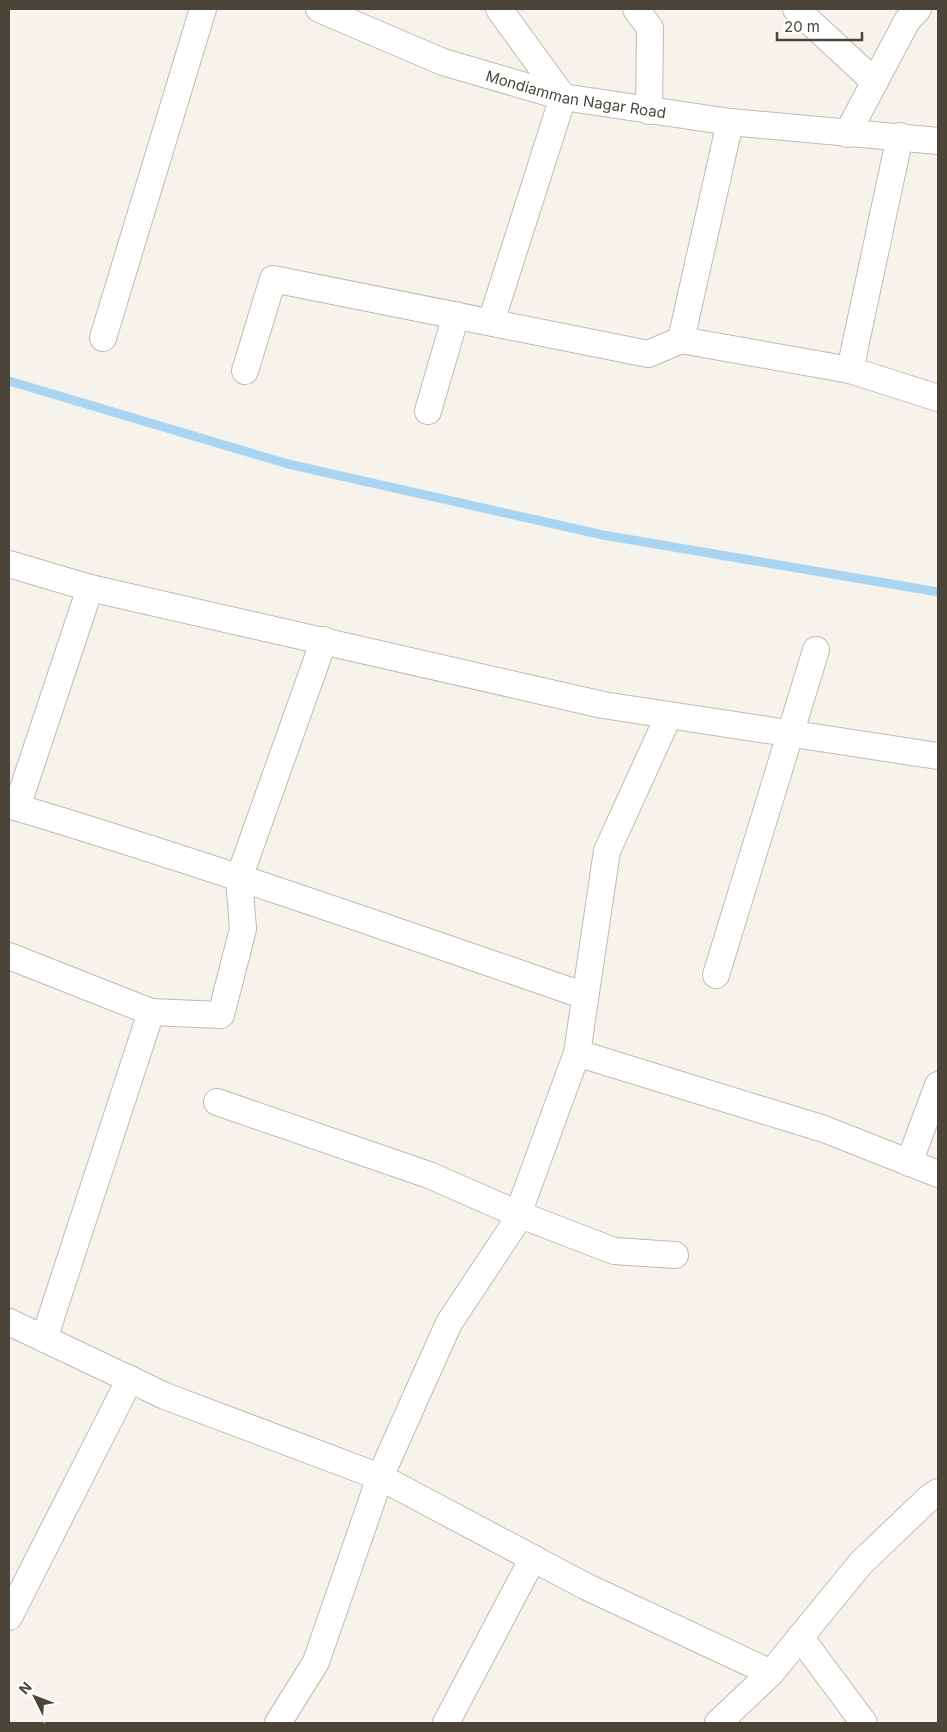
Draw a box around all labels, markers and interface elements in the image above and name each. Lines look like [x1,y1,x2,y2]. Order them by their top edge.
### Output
scale bar [777,10,862,42]
text: 20 m [784,17,820,36]
street label: Mondiamman Nagar Road [484,66,667,122]
north arrow [10,1672,60,1722]
text: N [15,1678,35,1698]

